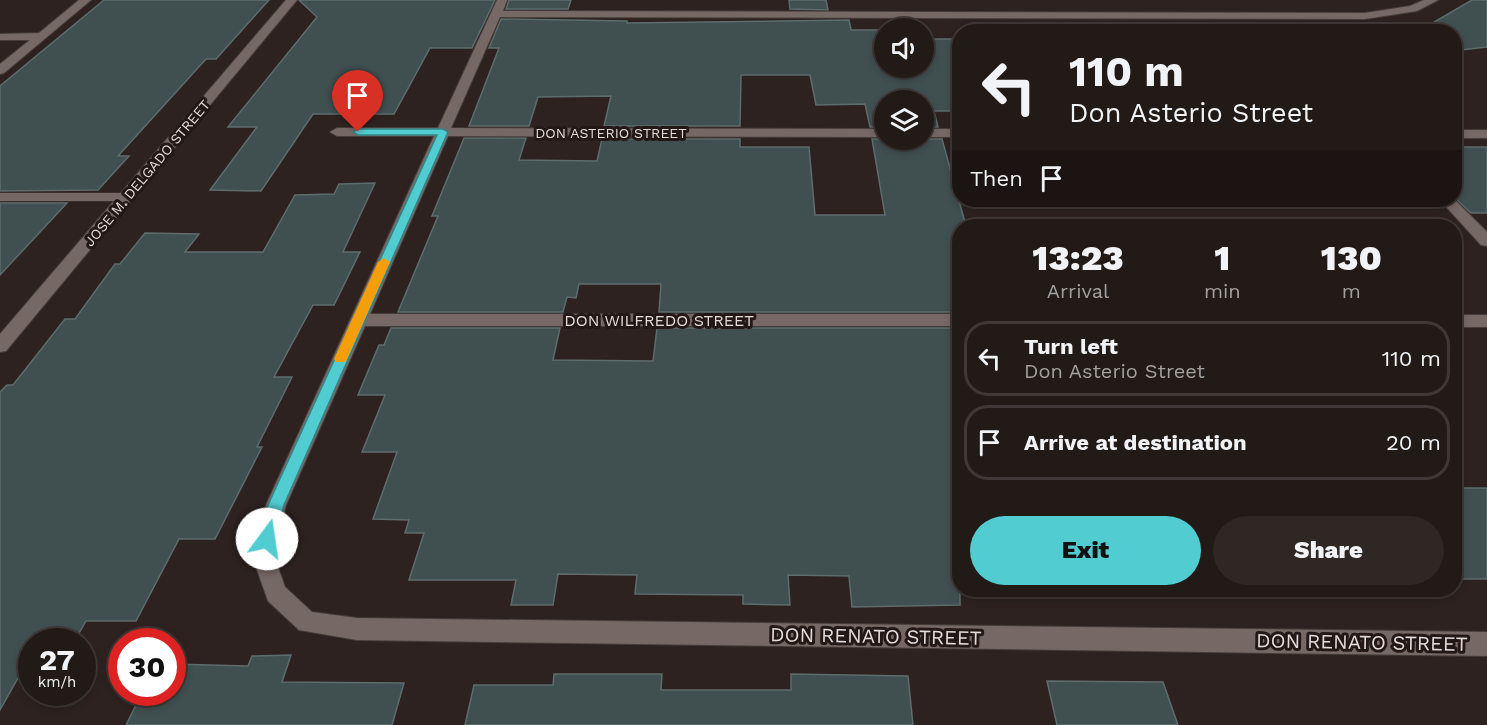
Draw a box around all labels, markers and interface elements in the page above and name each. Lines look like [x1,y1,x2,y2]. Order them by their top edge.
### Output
map controls [874,18,934,150]
button: sound [874,18,934,78]
text: 110 m [1069,47,1184,96]
icon: left [970,48,1048,126]
pin [332,70,383,132]
icon: arrive [341,79,374,112]
button: layers [874,90,934,150]
street label: JOSE M. DELGADO STREET [81,96,213,249]
text: Don Asterio Street [1069,97,1313,129]
street label: DON ASTERIO STREET [535,125,687,141]
icon: arrive [1035,162,1068,195]
text: Then [970,166,1023,191]
text: 13:23 [1032,237,1124,279]
text: 1 [1214,237,1230,279]
text: 130 [1321,237,1382,279]
text: Arrival [1047,279,1109,303]
text: min [1204,279,1241,303]
text: m [1342,279,1361,303]
street label: DON WILFREDO STREET [564,311,754,330]
text: Turn left [1024,334,1118,359]
icon: left [973,342,1006,375]
text: 110 m [1382,346,1441,371]
text: Don Asterio Street [1024,359,1205,383]
icon: arrive [973,426,1006,459]
text: Arrive at destination [1024,430,1247,455]
text: 20 m [1386,430,1441,455]
position arrow [235,507,299,571]
button: Exit [970,516,1201,585]
button: Share [1213,516,1444,585]
street label: DON RENATO STREET [770,622,982,650]
speed limit sign: 30 [108,628,186,706]
street label: DON RENATO STREET [1256,628,1468,656]
text: 27 [39,642,75,677]
text: km/h [38,673,76,691]

